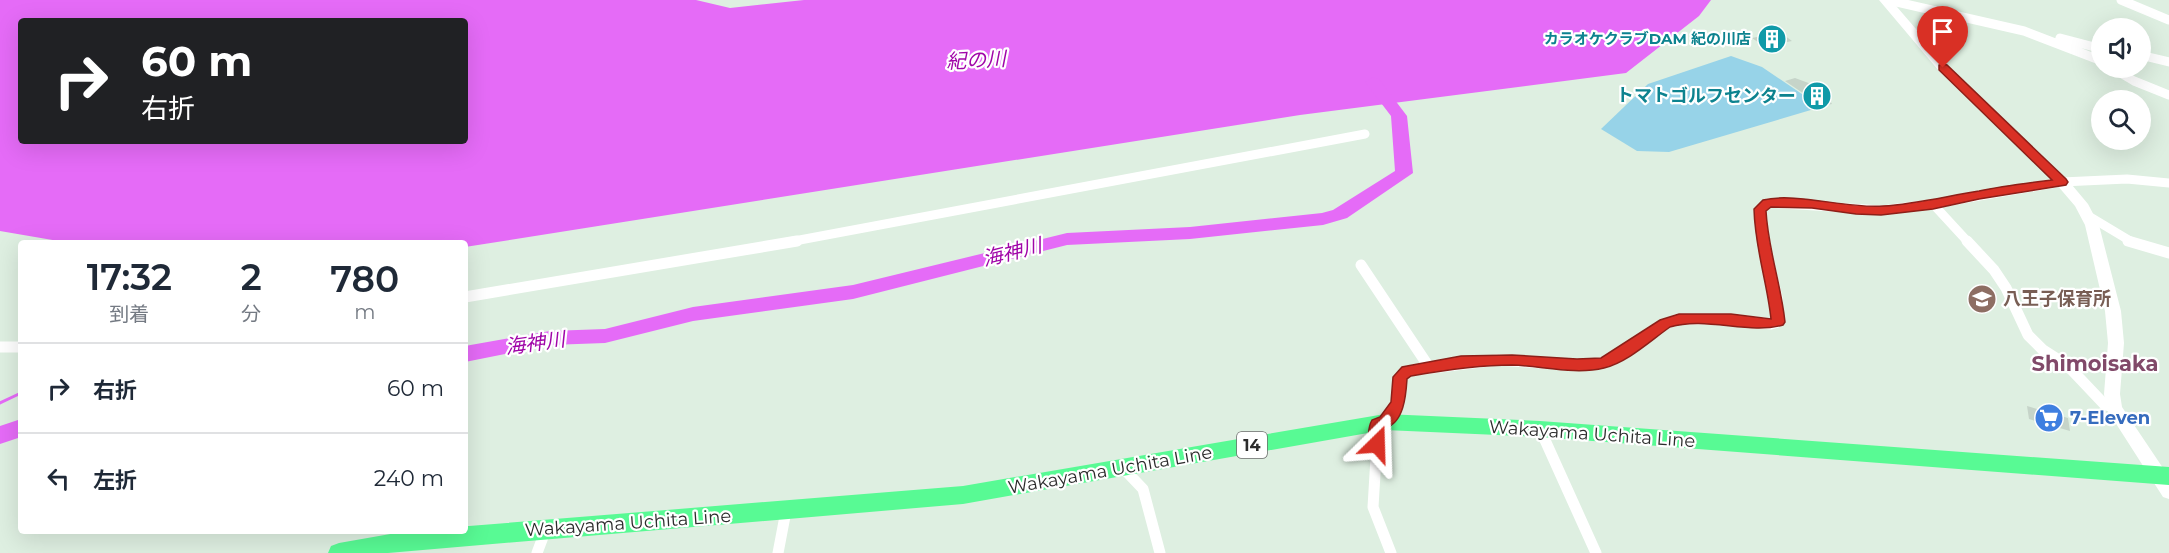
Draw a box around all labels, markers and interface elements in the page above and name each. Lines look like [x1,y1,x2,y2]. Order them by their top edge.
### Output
pin [1917,6,1968,68]
icon: arrive [1926,15,1959,48]
map controls [2091,18,2151,150]
button: sound [2091,18,2151,78]
building icon: カラオケクラブDAM 紀の川店 [1756,23,1788,55]
place label: カラオケクラブDAM 紀の川店 [1544,29,1751,48]
text: 60 m [141,35,252,87]
icon: right [42,42,120,120]
water label: 紀の川 [945,46,1009,74]
building icon: トマトゴルフセンター [1801,80,1833,112]
place label: トマトゴルフセンター [1616,85,1796,107]
button: search [2091,90,2151,150]
text: 右折 [141,92,195,125]
water label: 海神川 [980,233,1046,271]
text: 17:32 [87,255,172,299]
text: 2 [241,255,262,299]
text: 780 [330,257,399,301]
school or university icon: 八王子保育所 [1966,283,1998,315]
place label: 八王子保育所 [2003,288,2111,310]
text: m [354,300,375,324]
text: 到着 [109,302,149,326]
text: 分 [241,302,261,326]
water label: 海神川 [504,327,568,359]
district label: Shimoisaka [2031,351,2159,376]
icon: right [42,372,75,405]
text: 60 m [387,375,444,402]
text: 右折 [93,377,137,404]
supermarket icon: 7-Eleven [2033,402,2065,434]
place label: 7-Eleven [2070,407,2150,429]
position arrow [1345,412,1409,476]
street label: Wakayama Uchita Line [1488,416,1696,452]
road number: 14 [1237,432,1267,458]
street label: Wakayama Uchita Line [1006,441,1214,499]
icon: left [42,462,75,495]
text: 240 m [374,465,444,492]
text: 左折 [93,467,137,494]
street label: Wakayama Uchita Line [524,505,732,541]

